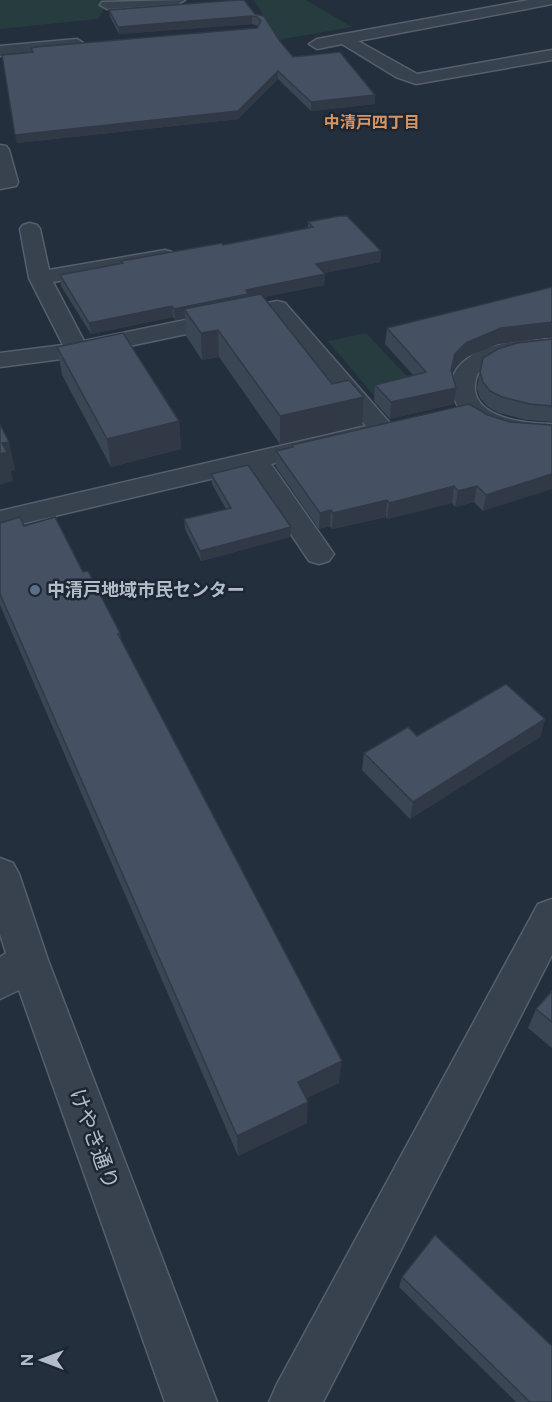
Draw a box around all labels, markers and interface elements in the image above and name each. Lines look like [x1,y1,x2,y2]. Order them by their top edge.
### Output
district label: 中清戸四丁目 [324,113,420,132]
place label: 中清戸地域市民センター [47,579,245,600]
marker: 中清戸地域市民センター [28,583,42,597]
street label: けやき通り [65,1085,124,1192]
north arrow [12,1330,72,1390]
text: N [18,1354,37,1366]

